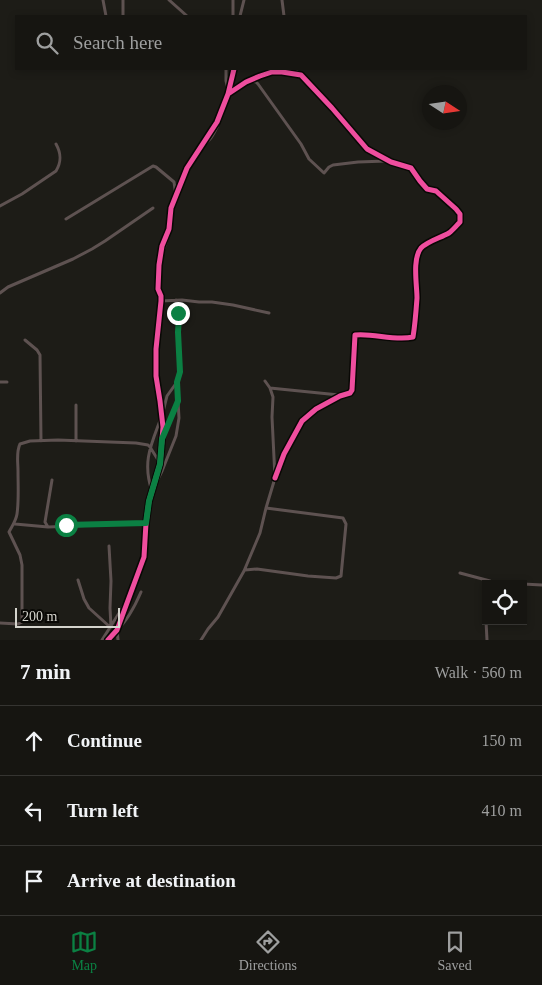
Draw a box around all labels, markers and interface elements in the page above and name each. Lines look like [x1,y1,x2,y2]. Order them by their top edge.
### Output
search box [15,15,527,70]
icon: search [33,29,61,57]
text: Search here [73,32,162,53]
north arrow [422,85,467,130]
route end [167,302,190,325]
route start [55,514,78,537]
map controls [482,580,527,625]
button: locate [482,580,527,625]
scale bar [15,605,120,628]
text: 200 m [22,609,57,624]
text: 7 min [20,660,71,684]
text: Walk · 560 m [435,664,522,681]
icon: ahead [20,727,48,755]
text: Continue [67,730,142,751]
text: 150 m [482,732,522,749]
icon: left [20,797,48,825]
text: Turn left [67,800,139,821]
text: 410 m [482,802,522,819]
icon: arrive [20,867,48,895]
text: Arrive at destination [67,870,236,891]
tab: Map [70,928,98,974]
tab: Directions [239,928,297,974]
tab: Saved [438,928,472,974]

